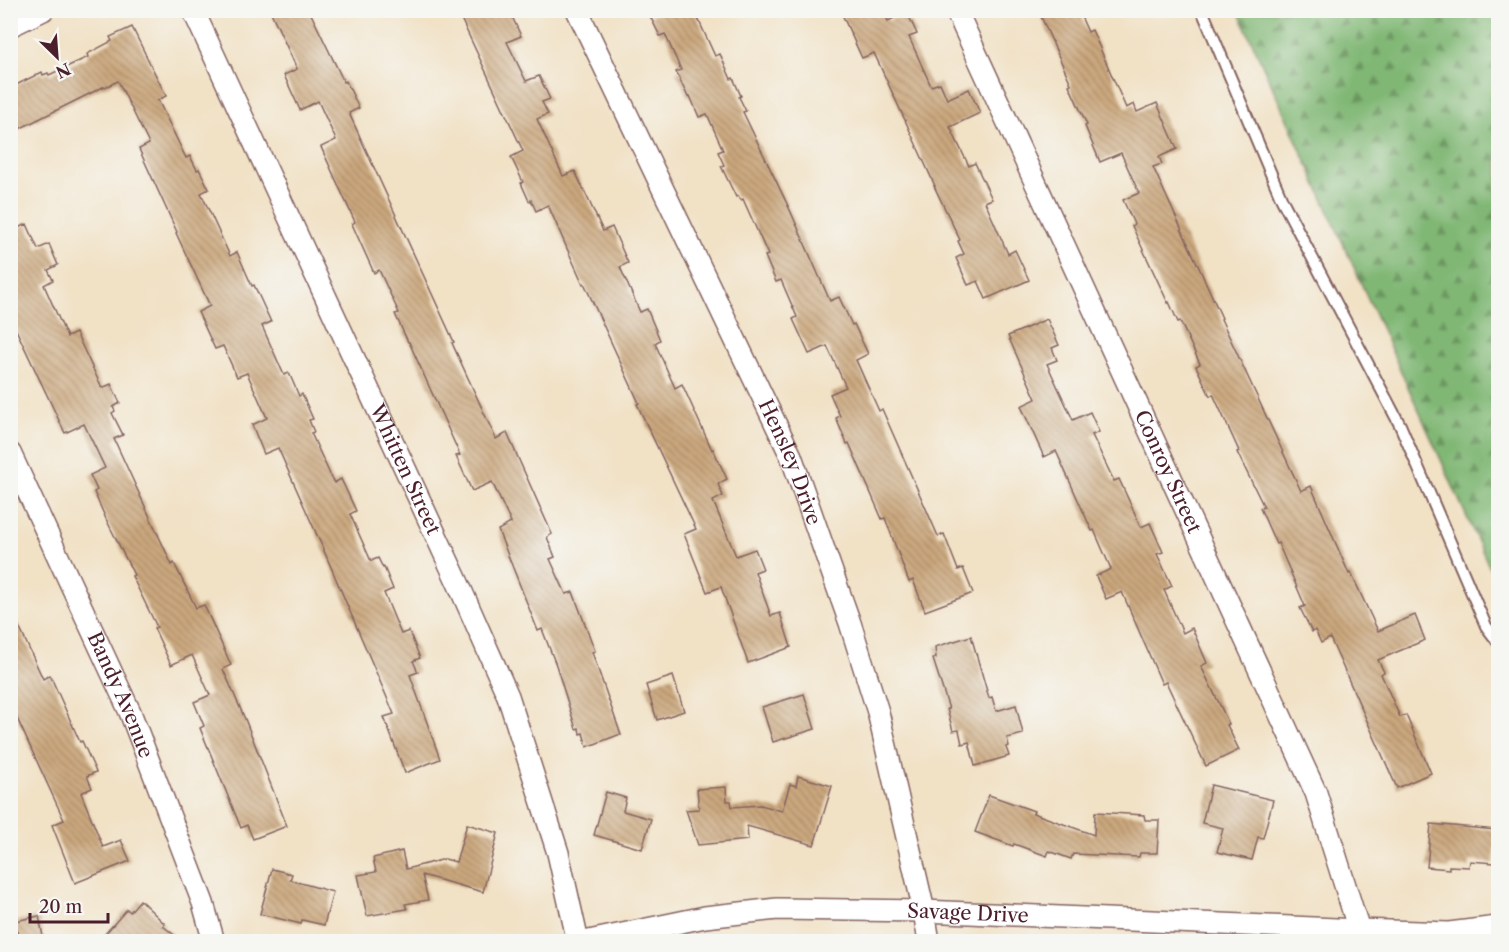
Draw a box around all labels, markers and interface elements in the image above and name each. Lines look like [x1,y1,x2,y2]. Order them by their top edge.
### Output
north arrow [27,27,87,87]
text: N [53,59,74,83]
street label: Hensley Drive [754,395,826,528]
street label: Whitten Street [364,399,446,538]
street label: Conroy Street [1130,406,1207,537]
street label: Bandy Avenue [83,628,158,761]
scale bar [30,886,108,924]
text: 20 m [39,896,83,918]
street label: Savage Drive [907,899,1029,928]

